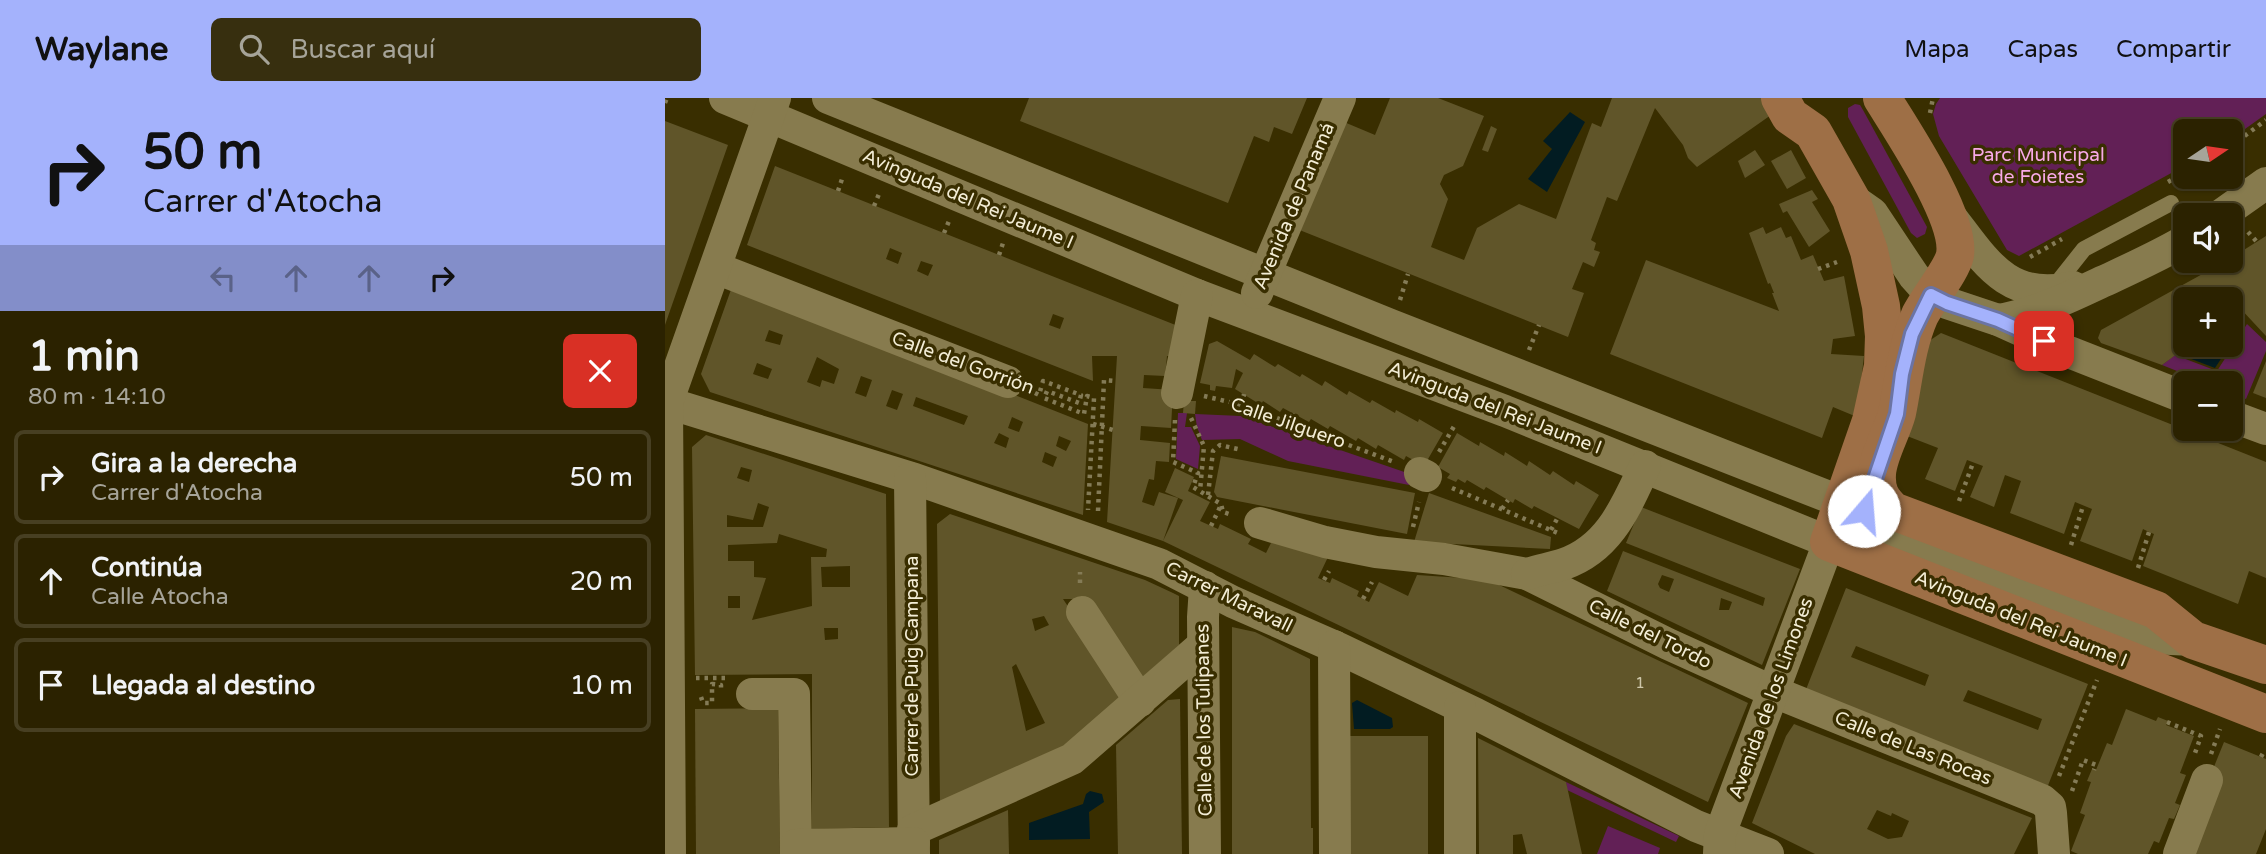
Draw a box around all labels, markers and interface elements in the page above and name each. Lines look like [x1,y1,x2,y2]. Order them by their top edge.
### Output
search box [211,18,701,81]
text: Waylane [35,30,169,69]
icon: search [235,30,273,68]
text: Buscar aquí [291,34,435,65]
text: Mapa [1904,35,1970,64]
text: Capas [2008,35,2078,64]
text: Compartir [2116,35,2231,64]
street label: Avenida de Panamá [1249,119,1339,293]
north arrow [2173,119,2243,189]
map controls [2173,119,2243,441]
text: 50 m [143,123,262,182]
icon: right [28,126,119,217]
park label: Parc Municipal de Foietes [1971,144,2105,188]
street label: Avinguda del Rei Jaume I [859,145,1077,253]
text: Carrer d'Atocha [143,183,382,221]
button: sound [2173,203,2243,273]
icon: left [204,259,242,297]
icon: ahead [277,259,315,297]
icon: ahead [350,259,388,297]
icon: right [423,259,461,297]
button: + [2173,287,2243,357]
pin [2014,311,2074,371]
icon: arrive [2025,322,2063,360]
street label: Calle del Gorrión [889,327,1037,399]
text: 1 min [28,331,140,382]
button: close [563,334,637,408]
street label: Avinguda del Rei Jaume I [1385,357,1605,459]
button: − [2173,371,2243,441]
text: 80 m · 14:10 [28,383,166,411]
street label: Calle Jilguero [1228,393,1348,453]
text: Gira a la derecha [91,448,297,479]
icon: right [32,458,70,496]
text: 50 m [570,462,633,493]
position arrow [1827,474,1901,548]
text: Carrer d'Atocha [91,479,263,507]
text: Continúa [91,552,203,583]
street label: Carrer de Puig Campana [901,556,923,776]
street label: Carrer Maravall [1162,557,1296,637]
icon: ahead [32,562,70,600]
text: 20 m [570,566,633,597]
street label: Avinguda del Rei Jaume I [1912,566,2130,672]
text: Calle Atocha [91,583,229,611]
street label: Calle del Tordo [1585,595,1715,673]
street label: Avenida de los Limones [1724,595,1818,801]
street label: Calle de los Tulipanes [1191,623,1217,817]
icon: arrive [32,666,70,704]
text: Llegada al destino [91,670,315,701]
text: 10 m [570,670,633,701]
house number: 1 [1635,673,1645,693]
street label: Calle de Las Rocas [1831,706,1995,790]

